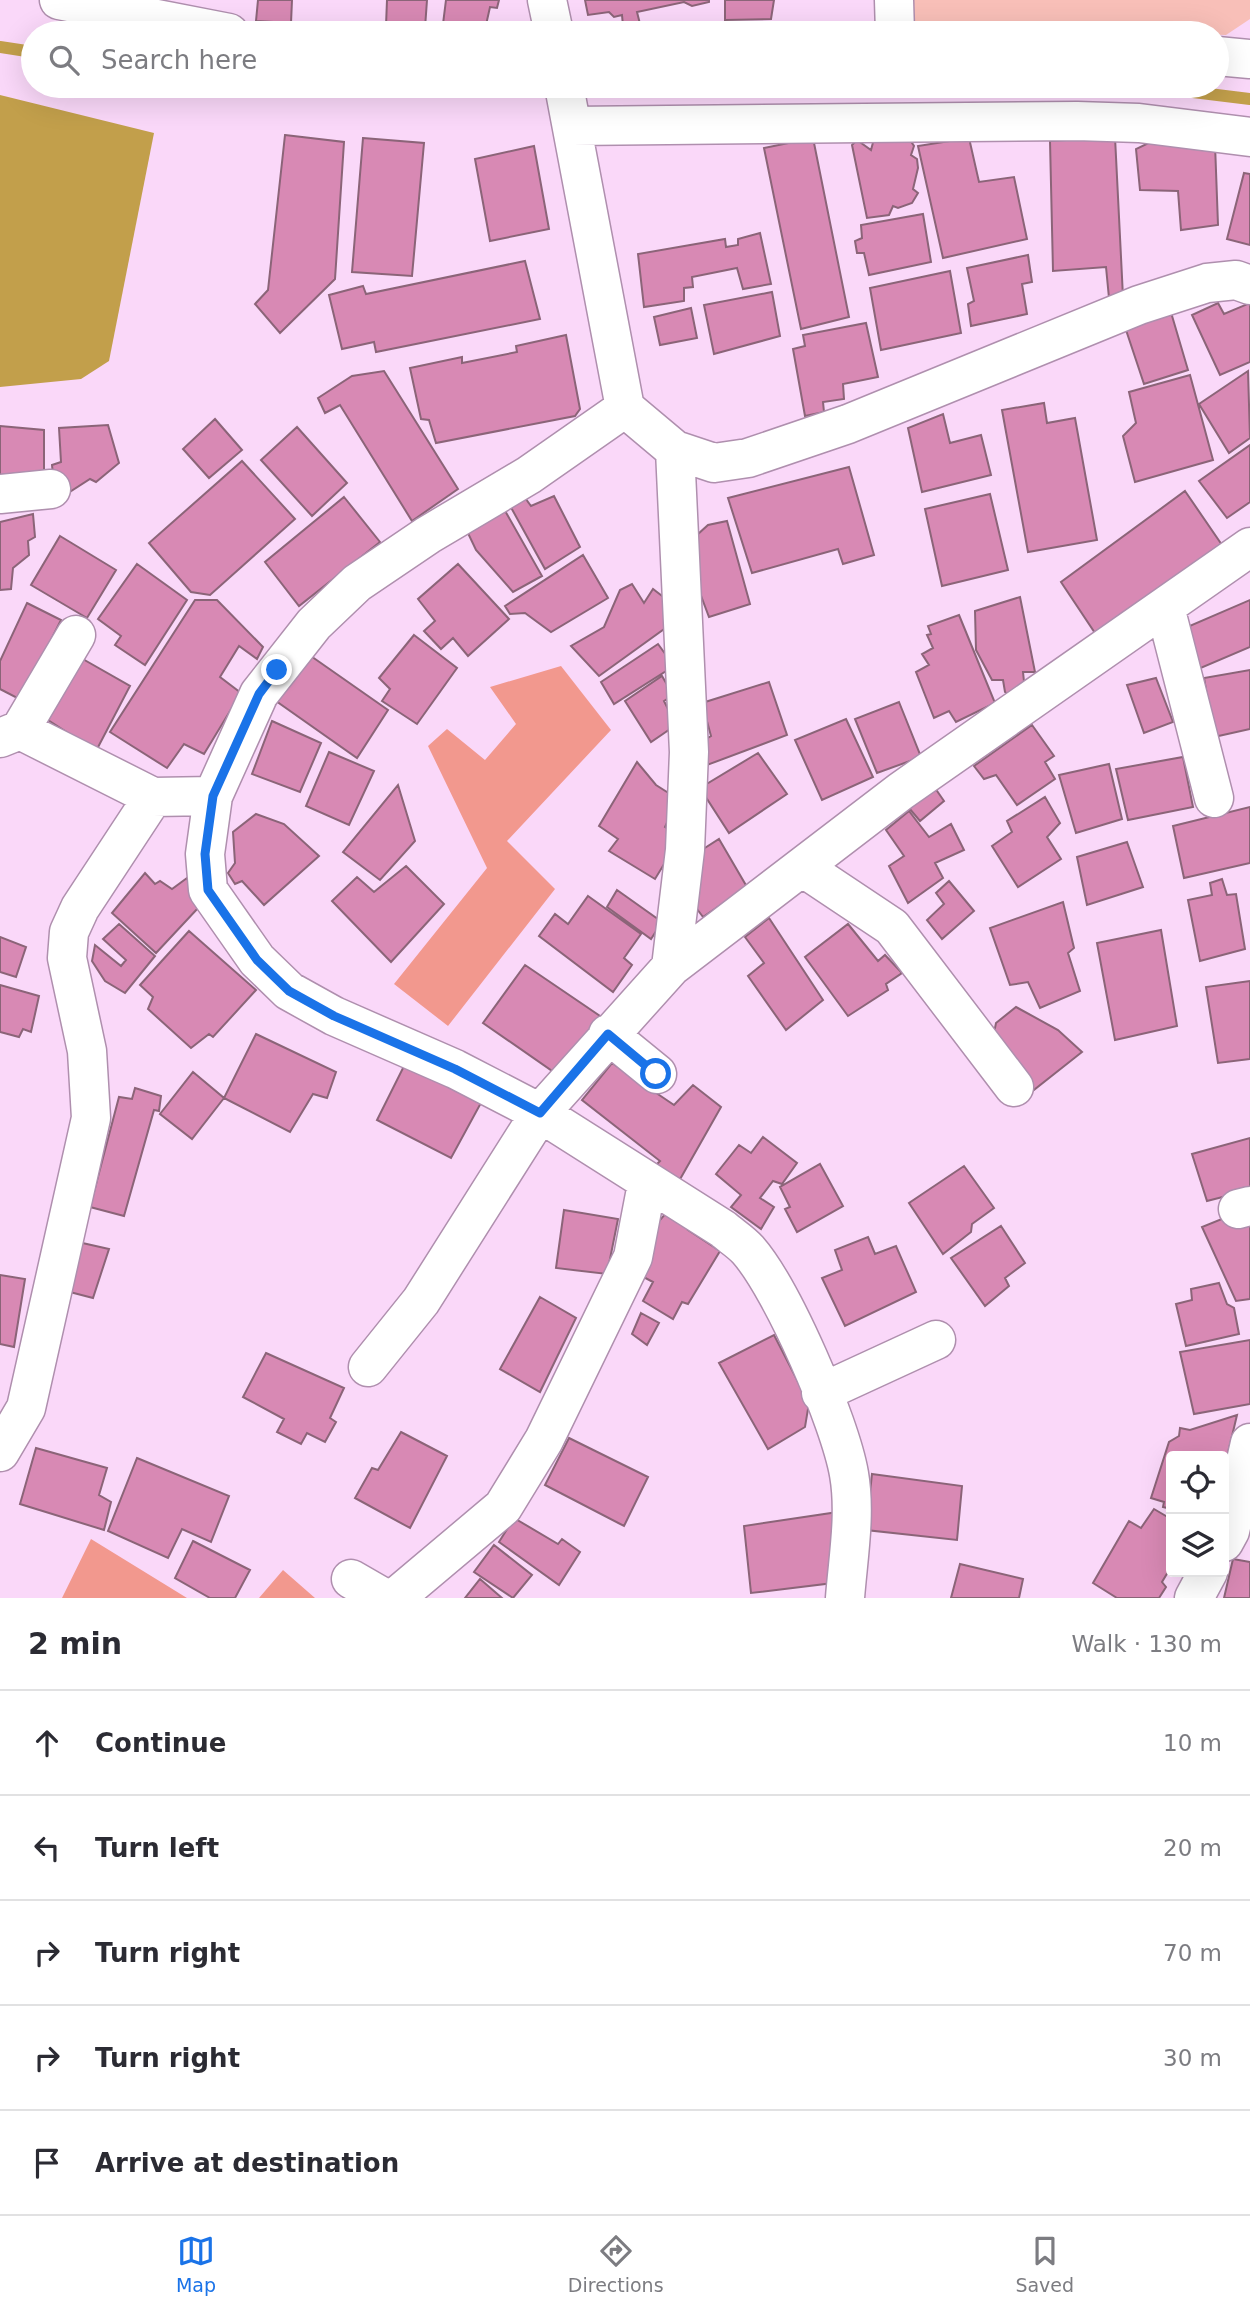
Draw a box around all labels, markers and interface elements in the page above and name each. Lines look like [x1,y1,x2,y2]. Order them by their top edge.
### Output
search box [21,21,1229,98]
icon: search [45,41,83,79]
text: Search here [101,45,257,75]
route end [261,654,292,685]
route start [640,1058,671,1089]
map controls [1166,1451,1229,1577]
button: locate [1166,1451,1229,1514]
button: layers [1166,1514,1229,1577]
text: 2 min [28,1626,122,1661]
text: Walk · 130 m [1071,1631,1222,1657]
icon: ahead [28,1724,66,1762]
text: Continue [95,1728,226,1758]
text: 10 m [1163,1730,1222,1756]
icon: left [28,1829,66,1867]
text: Turn left [95,1833,219,1863]
text: 20 m [1163,1835,1222,1861]
icon: right [28,1934,66,1972]
text: Turn right [95,1938,240,1968]
text: 70 m [1163,1940,1222,1966]
icon: right [28,2039,66,2077]
text: Turn right [95,2043,240,2073]
text: 30 m [1163,2045,1222,2071]
icon: arrive [28,2144,66,2182]
text: Arrive at destination [95,2148,399,2178]
tab: Map [176,2232,216,2296]
tab: Directions [568,2232,664,2296]
tab: Saved [1015,2232,1074,2296]

